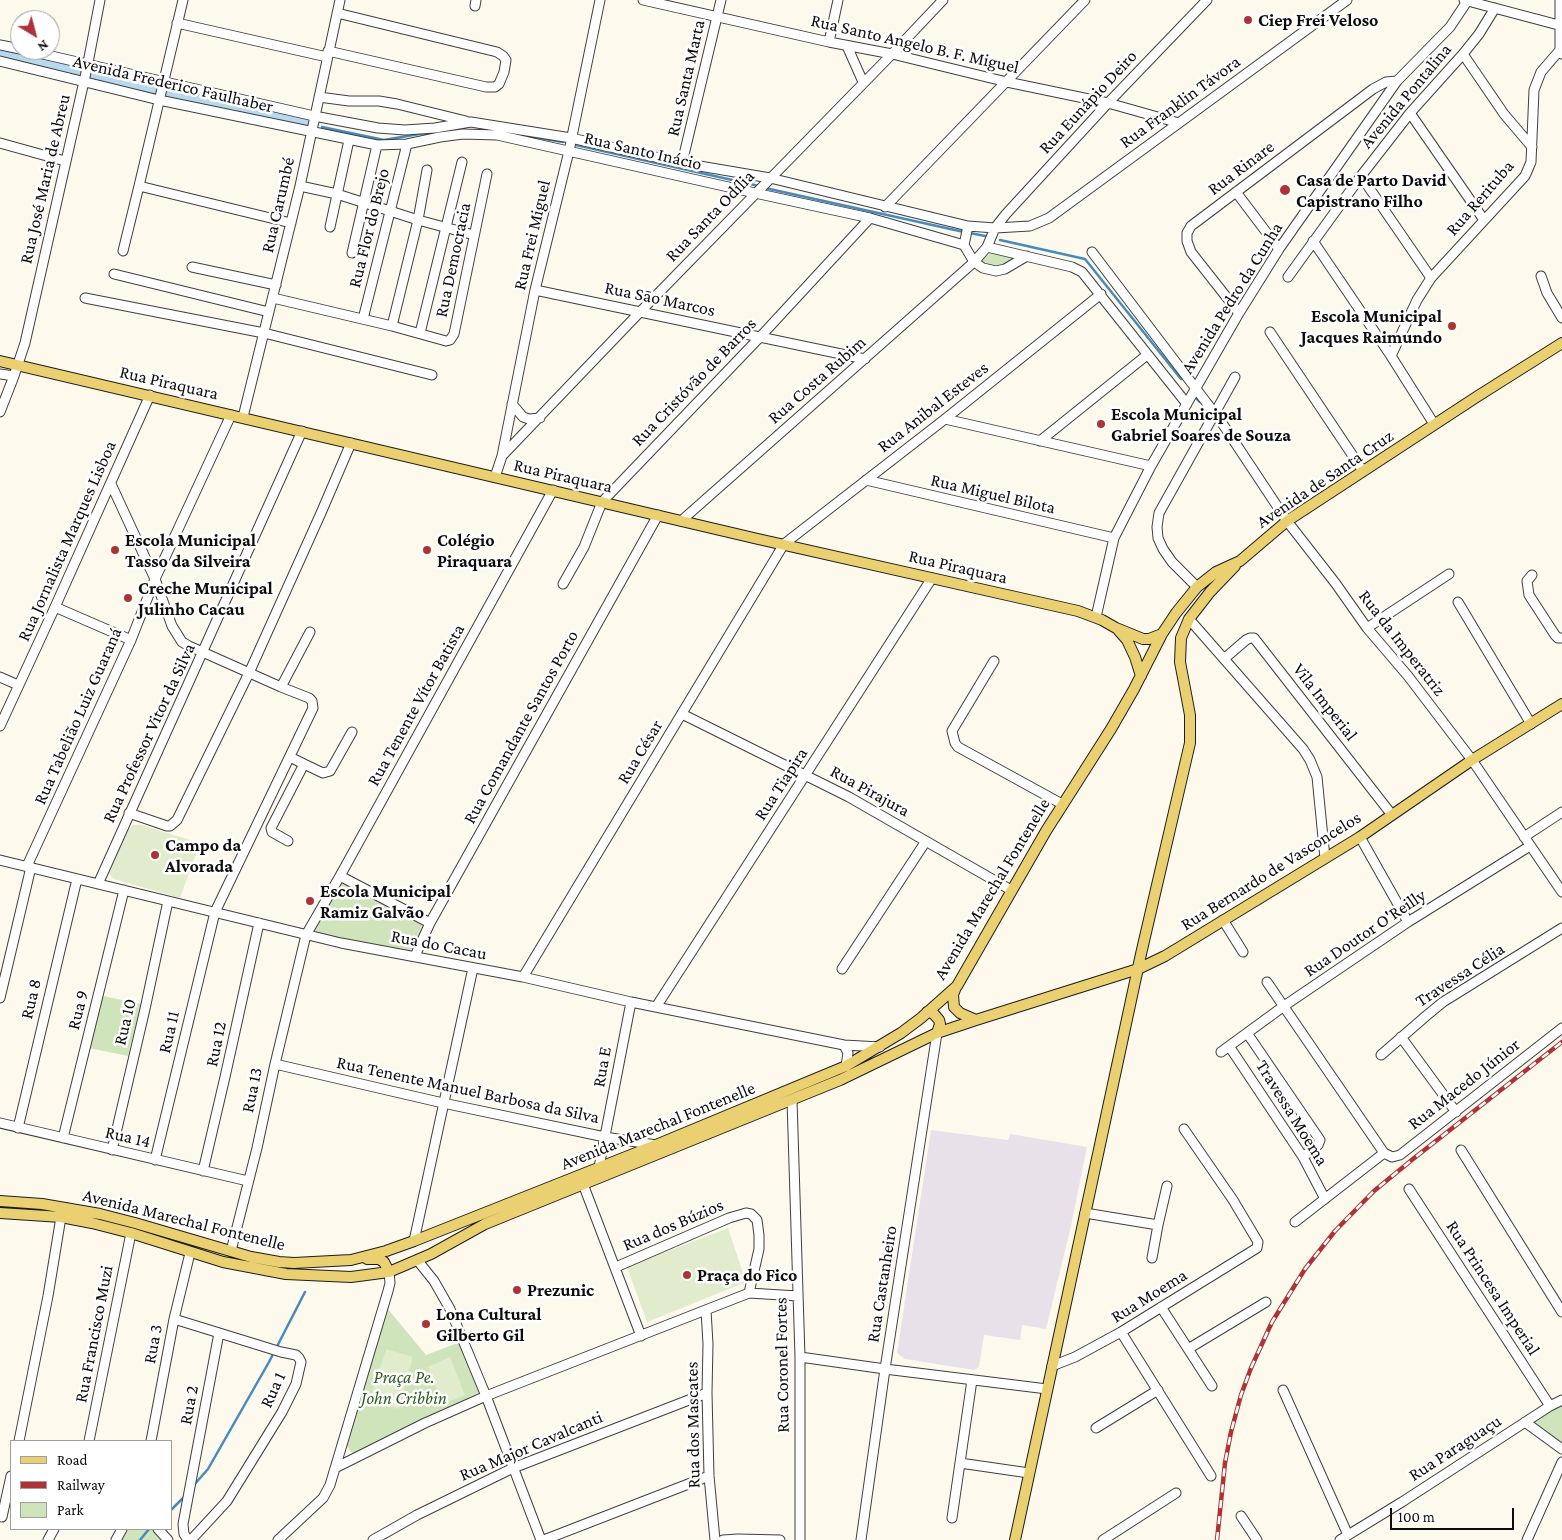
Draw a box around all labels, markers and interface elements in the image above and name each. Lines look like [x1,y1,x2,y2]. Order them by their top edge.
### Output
place label: Ciep Frei Veloso [1258,9,1378,31]
north arrow [10,10,60,60]
street label: Rua Santo Angelo B. F. Miguel [809,10,1021,78]
marker: Ciep Frei Veloso [1242,14,1254,26]
street label: Rua Santa Marta [662,18,710,138]
text: N [35,37,52,55]
street label: Avenida Pontalina [1356,39,1456,153]
street label: Rua Eunápio Deiro [1034,46,1142,158]
street label: Avenida Frederico Faulhaber [71,50,275,118]
street label: Rua Franklin Távora [1115,51,1245,153]
street label: Rua José Maria de Abreu [15,92,75,266]
street label: Rua Santo Inácio [582,127,704,175]
street label: Rua Rinare [1204,136,1278,200]
street label: Rua Carumbé [257,155,299,255]
street label: Rua Rerituba [1441,156,1519,240]
street label: Rua Flor do Brejo [344,166,394,290]
street label: Rua Santa Odília [661,166,759,266]
place label: Casa de Parto David Capistrano Filho [1296,169,1447,212]
street label: Rua Frei Miguel [509,178,555,292]
marker: Casa de Parto David Capistrano Filho [1278,183,1292,197]
street label: Rua Democracia [430,201,476,319]
street label: Avenida Pedro da Cunha [1177,218,1287,378]
street label: Rua Sāo Marcos [603,277,717,321]
place label: Escola Municipal Jacques Raimundo [1301,305,1442,348]
street label: Rua Cristóvão de Barros [627,313,761,451]
marker: Escola Municipal Jacques Raimundo [1446,320,1458,332]
street label: Rua Costa Rubim [764,332,870,428]
street label: Rua Anibal Esteves [873,357,993,457]
street label: Rua Piraquara [118,361,220,405]
place label: Escola Municipal Gabriel Soares de Souza [1111,403,1291,446]
marker: Escola Municipal Gabriel Soares de Souza [1095,418,1107,430]
street label: Avenida de Santa Cruz [1252,425,1398,533]
street label: Rua Jornalista Marques Lisboa [13,437,121,645]
street label: Rua Piraquara [512,454,614,498]
street label: Rua Miguel Bilota [929,469,1057,519]
place label: Escola Municipal Tasso da Silveira [125,529,256,572]
place label: Colégio Piraquara [437,529,512,572]
marker: Escola Municipal Tasso da Silveira [109,544,121,556]
marker: Colégio Piraquara [421,544,433,556]
street label: Rua Piraquara [907,545,1009,589]
place label: Creche Municipal Julinho Cacau [138,577,273,620]
street label: Rua da Imperatriz [1354,586,1450,700]
marker: Creche Municipal Julinho Cacau [122,592,134,604]
street label: Rua Tenente Vítor Batista [363,620,469,790]
street label: Rua Tabelião Luiz Guaraná [29,624,127,808]
street label: Rua Comandante Santos Porto [459,626,583,828]
street label: Rua Professor Vitor da Silva [98,640,200,826]
street label: Vila Imperial [1288,659,1362,745]
street label: Rua César [612,716,668,788]
street label: Rua Tiapira [750,744,812,824]
street label: Rua Pirajura [827,760,913,822]
street label: Avenida Marechal Fontenelle [929,794,1055,984]
street label: Rua Bernardo de Vasconcelos [1177,807,1365,935]
place label: Campo da Alvorada [165,834,241,876]
marker: Campo da Alvorada [149,849,161,861]
place label: Escola Municipal Ramiz Galvão [320,880,451,922]
street label: Rua Doutor O'Reilly [1300,884,1430,982]
marker: Escola Municipal Ramiz Galvão [304,895,316,907]
street label: Rua do Cacau [389,925,489,965]
street label: Travessa Célia [1411,938,1509,1012]
street label: Rua 8 [16,977,46,1021]
street label: Rua 9 [63,988,93,1032]
street label: Rua 10 [109,997,141,1047]
street label: Rua 11 [154,1009,184,1055]
street label: Rua 12 [201,1019,231,1069]
street label: Rua Macedo Júnior [1404,1034,1524,1134]
street label: Rua E [588,1045,616,1089]
street label: Rua Tenente Manuel Barbosa da Silva [335,1052,601,1128]
street label: Travessa Moema [1251,1056,1333,1170]
street label: Rua 13 [237,1065,267,1115]
street label: Avenida Marechal Fontenelle [558,1077,758,1175]
street label: Rua 14 [103,1121,153,1153]
street label: Avenida Marechal Fontenelle [81,1184,287,1256]
street label: Rua dos Búzios [619,1194,727,1256]
street label: Rua Princesa Imperial [1441,1217,1545,1359]
street label: Rua Castanheiro [862,1224,902,1344]
street label: Rua Francisco Muzi [70,1263,118,1405]
place label: Praça do Fico [697,1264,797,1286]
street label: Rua Moema [1107,1264,1191,1328]
marker: Praça do Fico [681,1269,693,1281]
place label: Prezunic [527,1279,594,1301]
marker: Prezunic [511,1284,523,1296]
street label: Rua Coronel Fortes [770,1297,794,1433]
place label: Lona Cultural Gilberto Gil [436,1303,541,1346]
marker: Lona Cultural Gilberto Gil [420,1318,432,1330]
street label: Rua 3 [139,1323,167,1365]
street label: Rua dos Mascates [681,1361,705,1489]
park label: Praça Pe. John Cribbin [361,1366,447,1408]
street label: Rua 1 [255,1369,291,1411]
street label: Rua 2 [175,1384,203,1426]
street label: Rua Major Cavalcanti [456,1406,606,1486]
street label: Rua Paraguaçu [1405,1410,1505,1486]
legend [10,1440,172,1530]
text: Road [57,1452,87,1468]
text: Railway [57,1477,105,1493]
scale bar [1392,1498,1516,1530]
text: Park [57,1502,84,1518]
text: 100 m [1398,1509,1435,1525]

